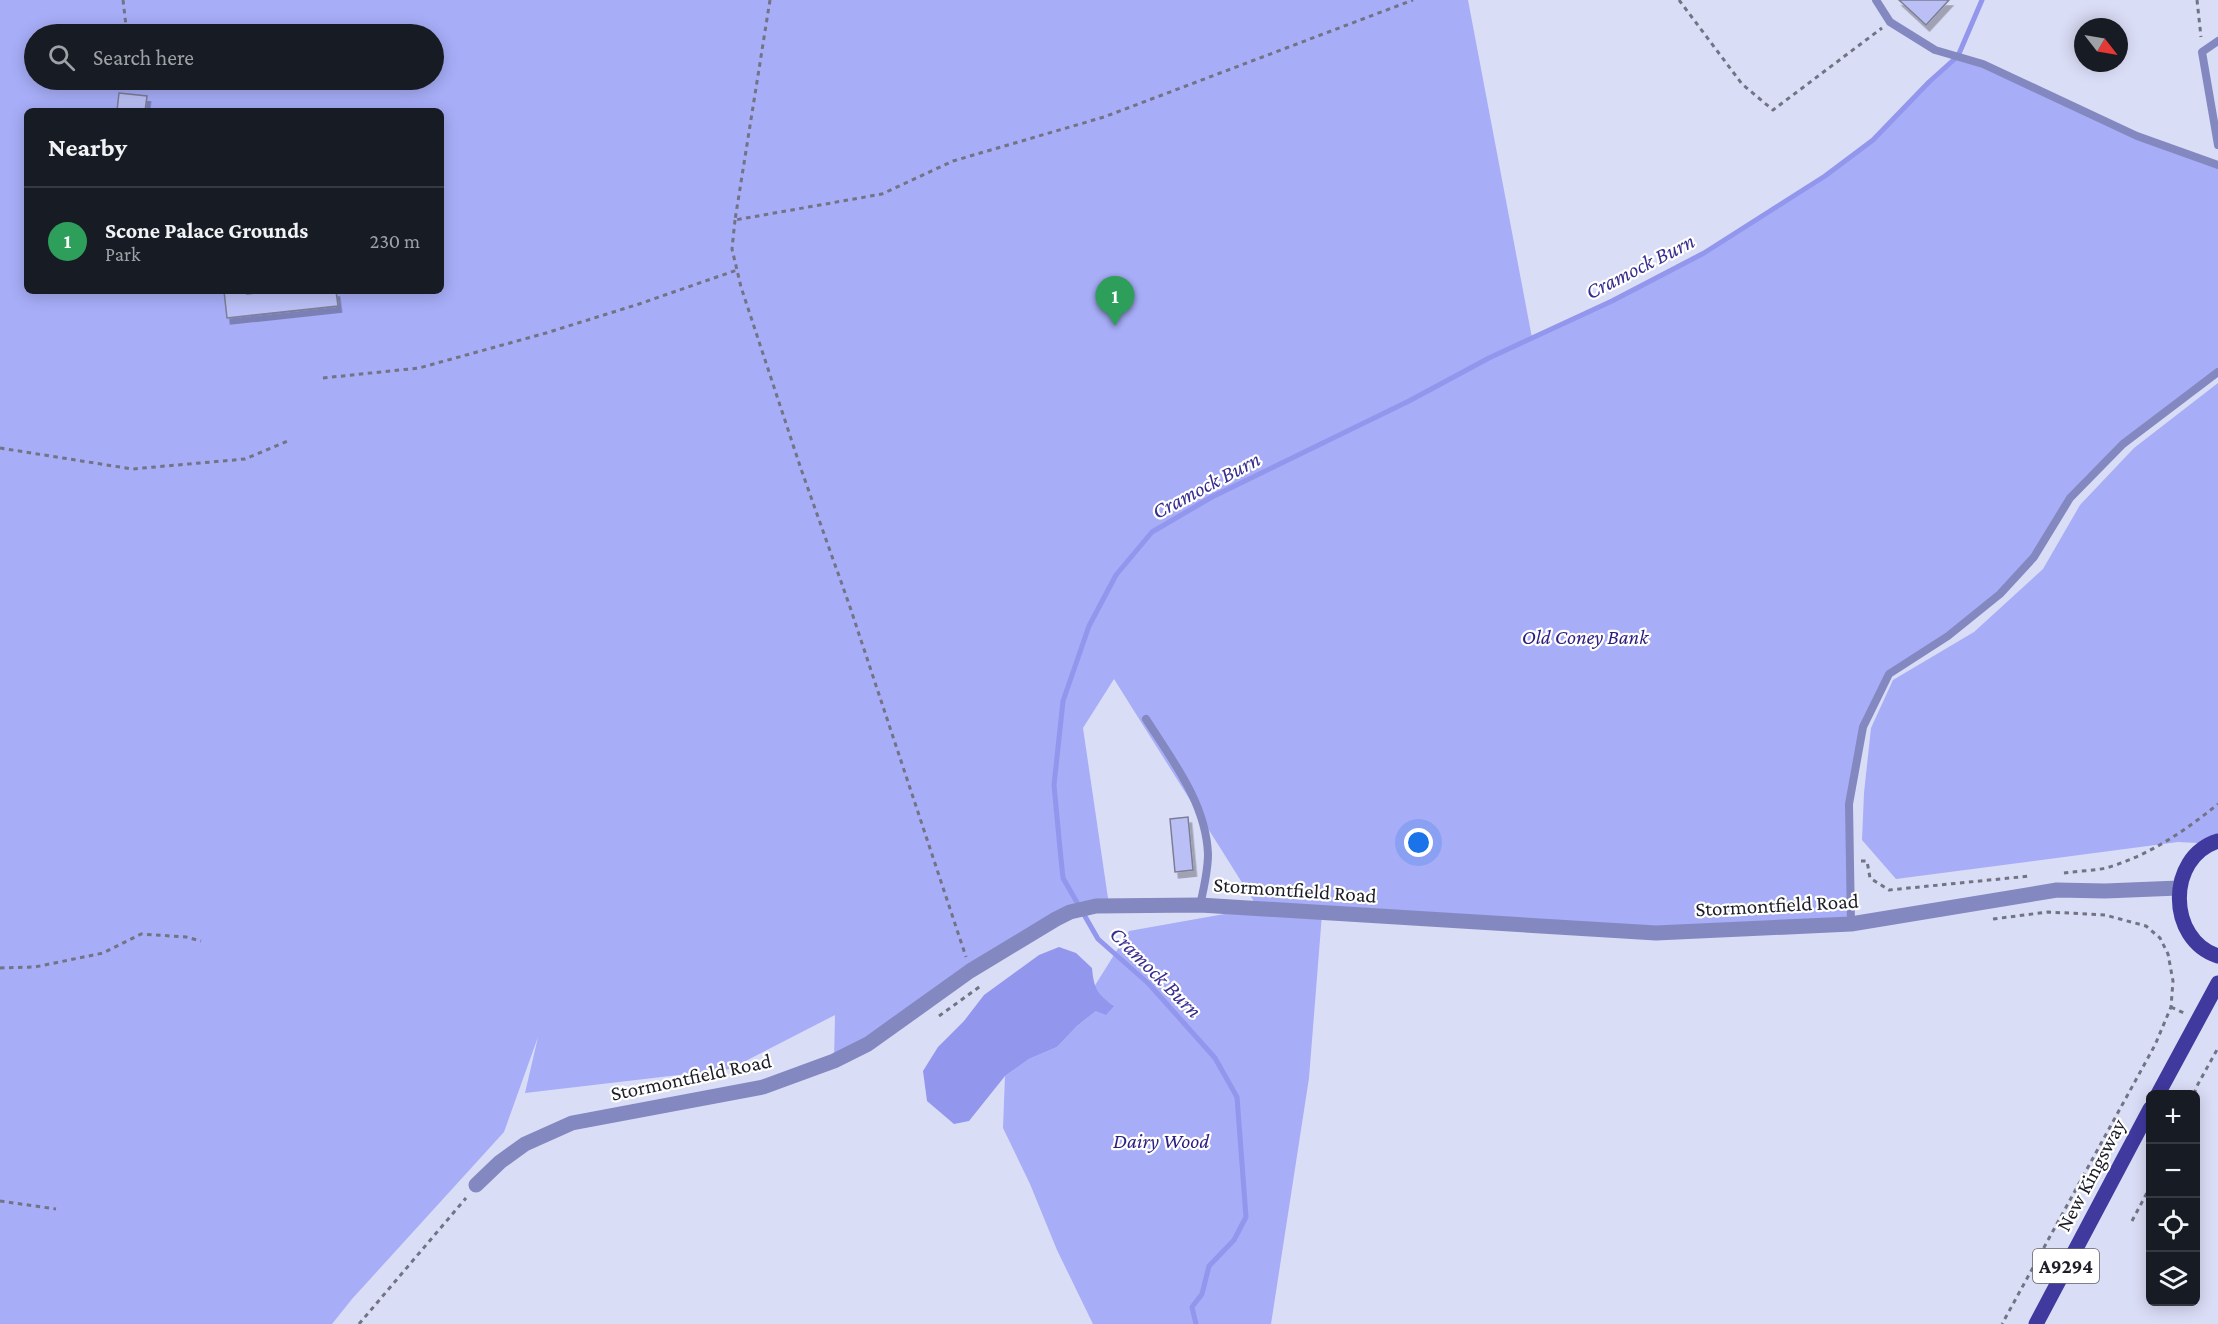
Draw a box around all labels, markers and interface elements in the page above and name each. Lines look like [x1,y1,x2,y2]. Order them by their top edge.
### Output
north arrow [2074,18,2128,72]
search box [24,24,444,90]
icon: search [45,41,78,74]
text: Search here [93,45,194,70]
text: Nearby [48,133,127,162]
text: Scone Palace Grounds [105,218,308,243]
water label: Cramock Burn [1581,228,1699,304]
text: 1 [64,230,71,252]
text: 230 m [370,230,420,252]
text: Park [105,243,141,265]
pin: 1 [1096,276,1134,326]
water label: Cramock Burn [1148,446,1264,524]
park label: Old Coney Bank [1522,625,1649,649]
your location [1404,828,1433,857]
street label: Stormontfield Road [1213,872,1377,908]
street label: Stormontfield Road [1695,889,1859,921]
water label: Cramock Burn [1105,921,1207,1023]
street label: Stormontfield Road [609,1048,773,1106]
map controls [2146,1090,2200,1306]
button: + [2146,1090,2200,1144]
street label: New Kingsway [2051,1114,2131,1235]
park label: Dairy Wood [1113,1129,1210,1153]
button: − [2146,1144,2200,1198]
button: locate [2146,1198,2200,1252]
road number: A9294 [2033,1249,2099,1283]
button: layers [2146,1252,2200,1306]

